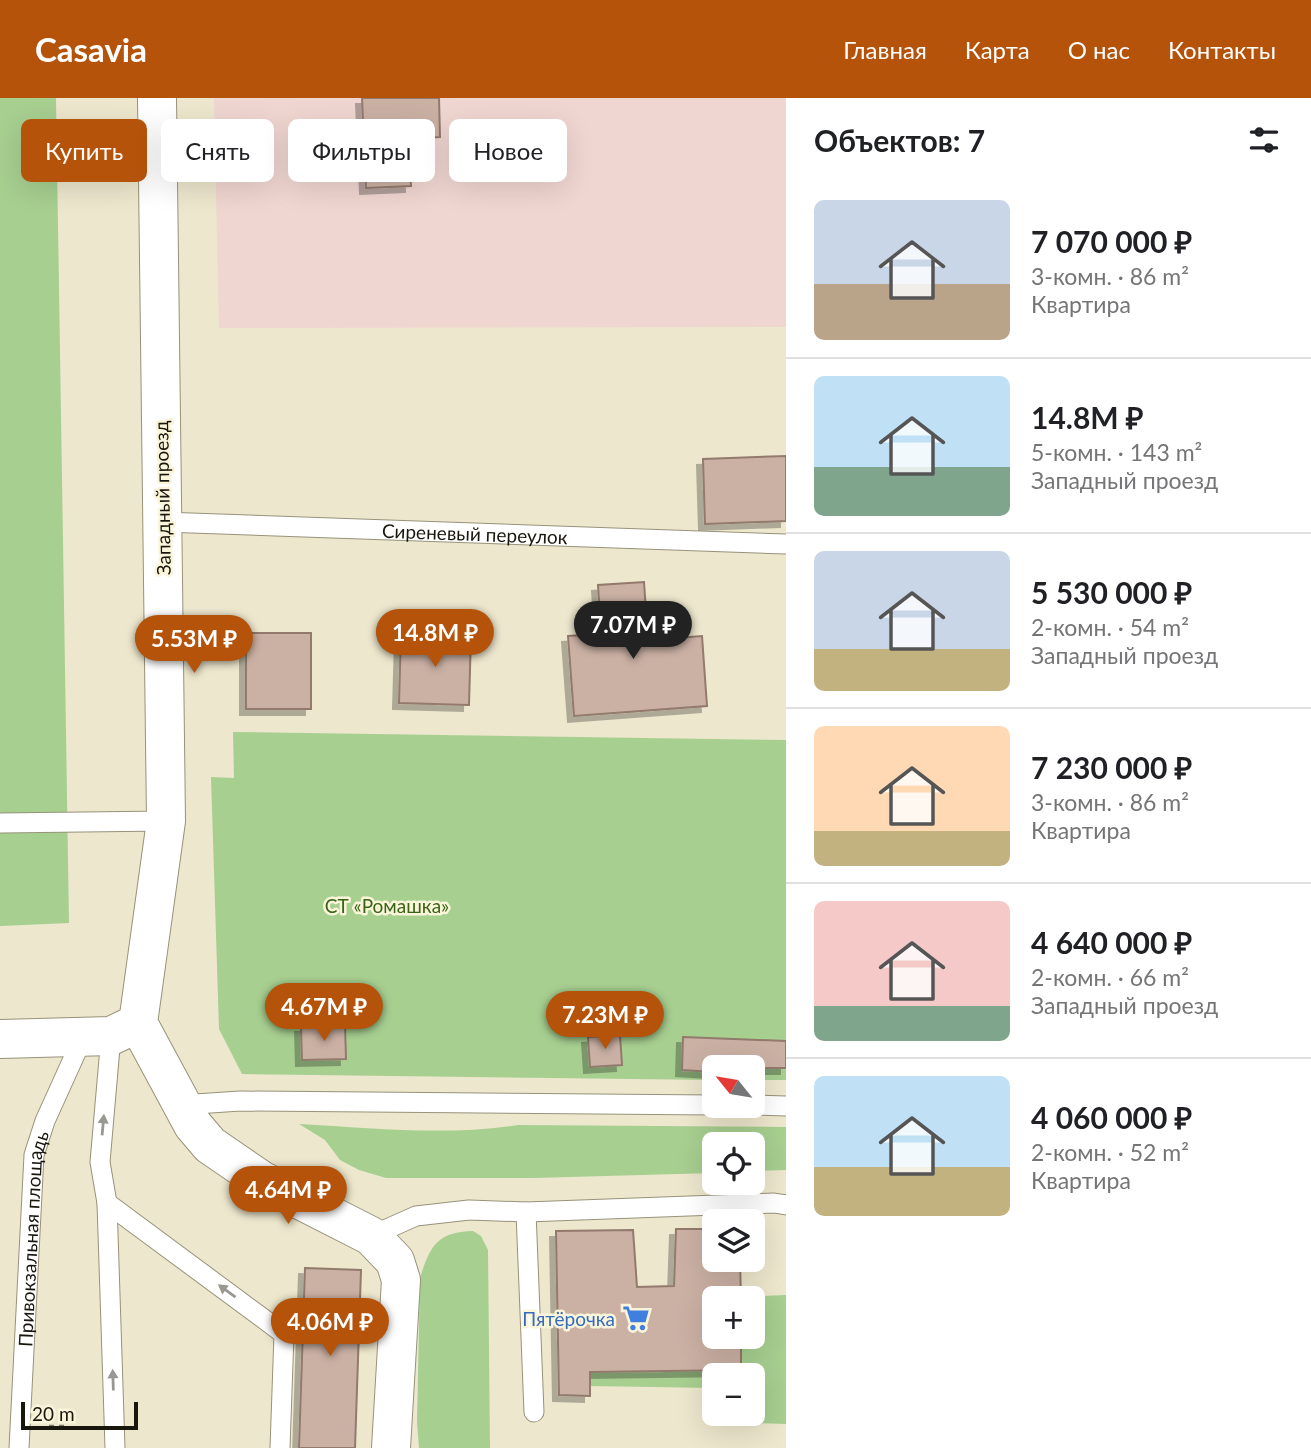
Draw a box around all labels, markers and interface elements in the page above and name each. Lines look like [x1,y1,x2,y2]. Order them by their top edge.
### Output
text: Casavia [35,29,147,69]
text: Главная [843,35,927,64]
text: Карта [965,35,1030,64]
text: О нас [1068,35,1130,64]
text: Контакты [1168,35,1276,64]
chip: Купить [21,119,147,182]
chip: Снять [161,119,274,182]
chip: Фильтры [288,119,435,182]
chip: Новое [449,119,567,182]
icon: filters [1245,121,1283,159]
text: Объектов: 7 [814,122,985,158]
text: 7 070 000 ₽ [1031,223,1192,259]
icon: home [870,228,954,312]
text: 3-комн. · 86 m² [1031,262,1189,290]
text: Квартира [1031,290,1131,318]
text: 14.8M ₽ [1031,399,1143,435]
icon: home [870,404,954,488]
street label: Западный проезд [149,420,175,576]
text: 5-комн. · 143 m² [1031,438,1202,466]
text: Западный проезд [1031,466,1218,494]
street label: Сиреневый переулок [382,518,568,548]
text: 5 530 000 ₽ [1031,574,1192,610]
icon: home [870,579,954,663]
pin: 7.07M ₽ [568,602,698,661]
pin: 14.8M ₽ [370,610,500,669]
text: 7.07M ₽ [590,610,676,638]
text: 2-комн. · 54 m² [1031,613,1189,641]
pin: 5.53M ₽ [129,616,259,675]
text: 14.8M ₽ [392,618,478,646]
text: 5.53M ₽ [151,624,237,652]
text: Западный проезд [1031,641,1218,669]
text: 7 230 000 ₽ [1031,749,1192,785]
icon: home [870,754,954,838]
text: 3-комн. · 86 m² [1031,788,1189,816]
text: Квартира [1031,816,1131,844]
park label: СТ «Ромашка» [325,894,449,917]
text: 4 640 000 ₽ [1031,924,1192,960]
icon: home [870,929,954,1013]
text: 2-комн. · 66 m² [1031,963,1189,991]
pin: 4.67M ₽ [259,984,389,1043]
text: Западный проезд [1031,991,1218,1019]
text: 4.67M ₽ [281,992,367,1020]
pin: 7.23M ₽ [540,992,670,1051]
text: 7.23M ₽ [562,1000,648,1028]
north arrow [702,1055,765,1118]
map controls [702,1055,765,1426]
text: 4 060 000 ₽ [1031,1099,1192,1135]
icon: home [870,1104,954,1188]
one-way arrow [98,1114,109,1136]
street label: Привокзальная площадь [13,1127,53,1347]
button: locate [702,1132,765,1195]
text: 2-комн. · 52 m² [1031,1138,1189,1166]
pin: 4.64M ₽ [223,1166,353,1226]
text: Квартира [1031,1166,1131,1194]
text: 4.64M ₽ [245,1175,331,1203]
button: layers [702,1209,765,1272]
one-way arrow [218,1285,236,1299]
button: + [702,1286,765,1349]
pin: 4.06M ₽ [265,1298,395,1358]
supermarket icon: Пятёрочка [621,1303,651,1333]
text: 4.06M ₽ [287,1307,373,1335]
place label: Пятёрочка [522,1307,615,1330]
button: − [702,1363,765,1426]
one-way arrow [107,1369,118,1391]
scale bar [21,1399,138,1431]
text: 20 m [32,1402,75,1425]

